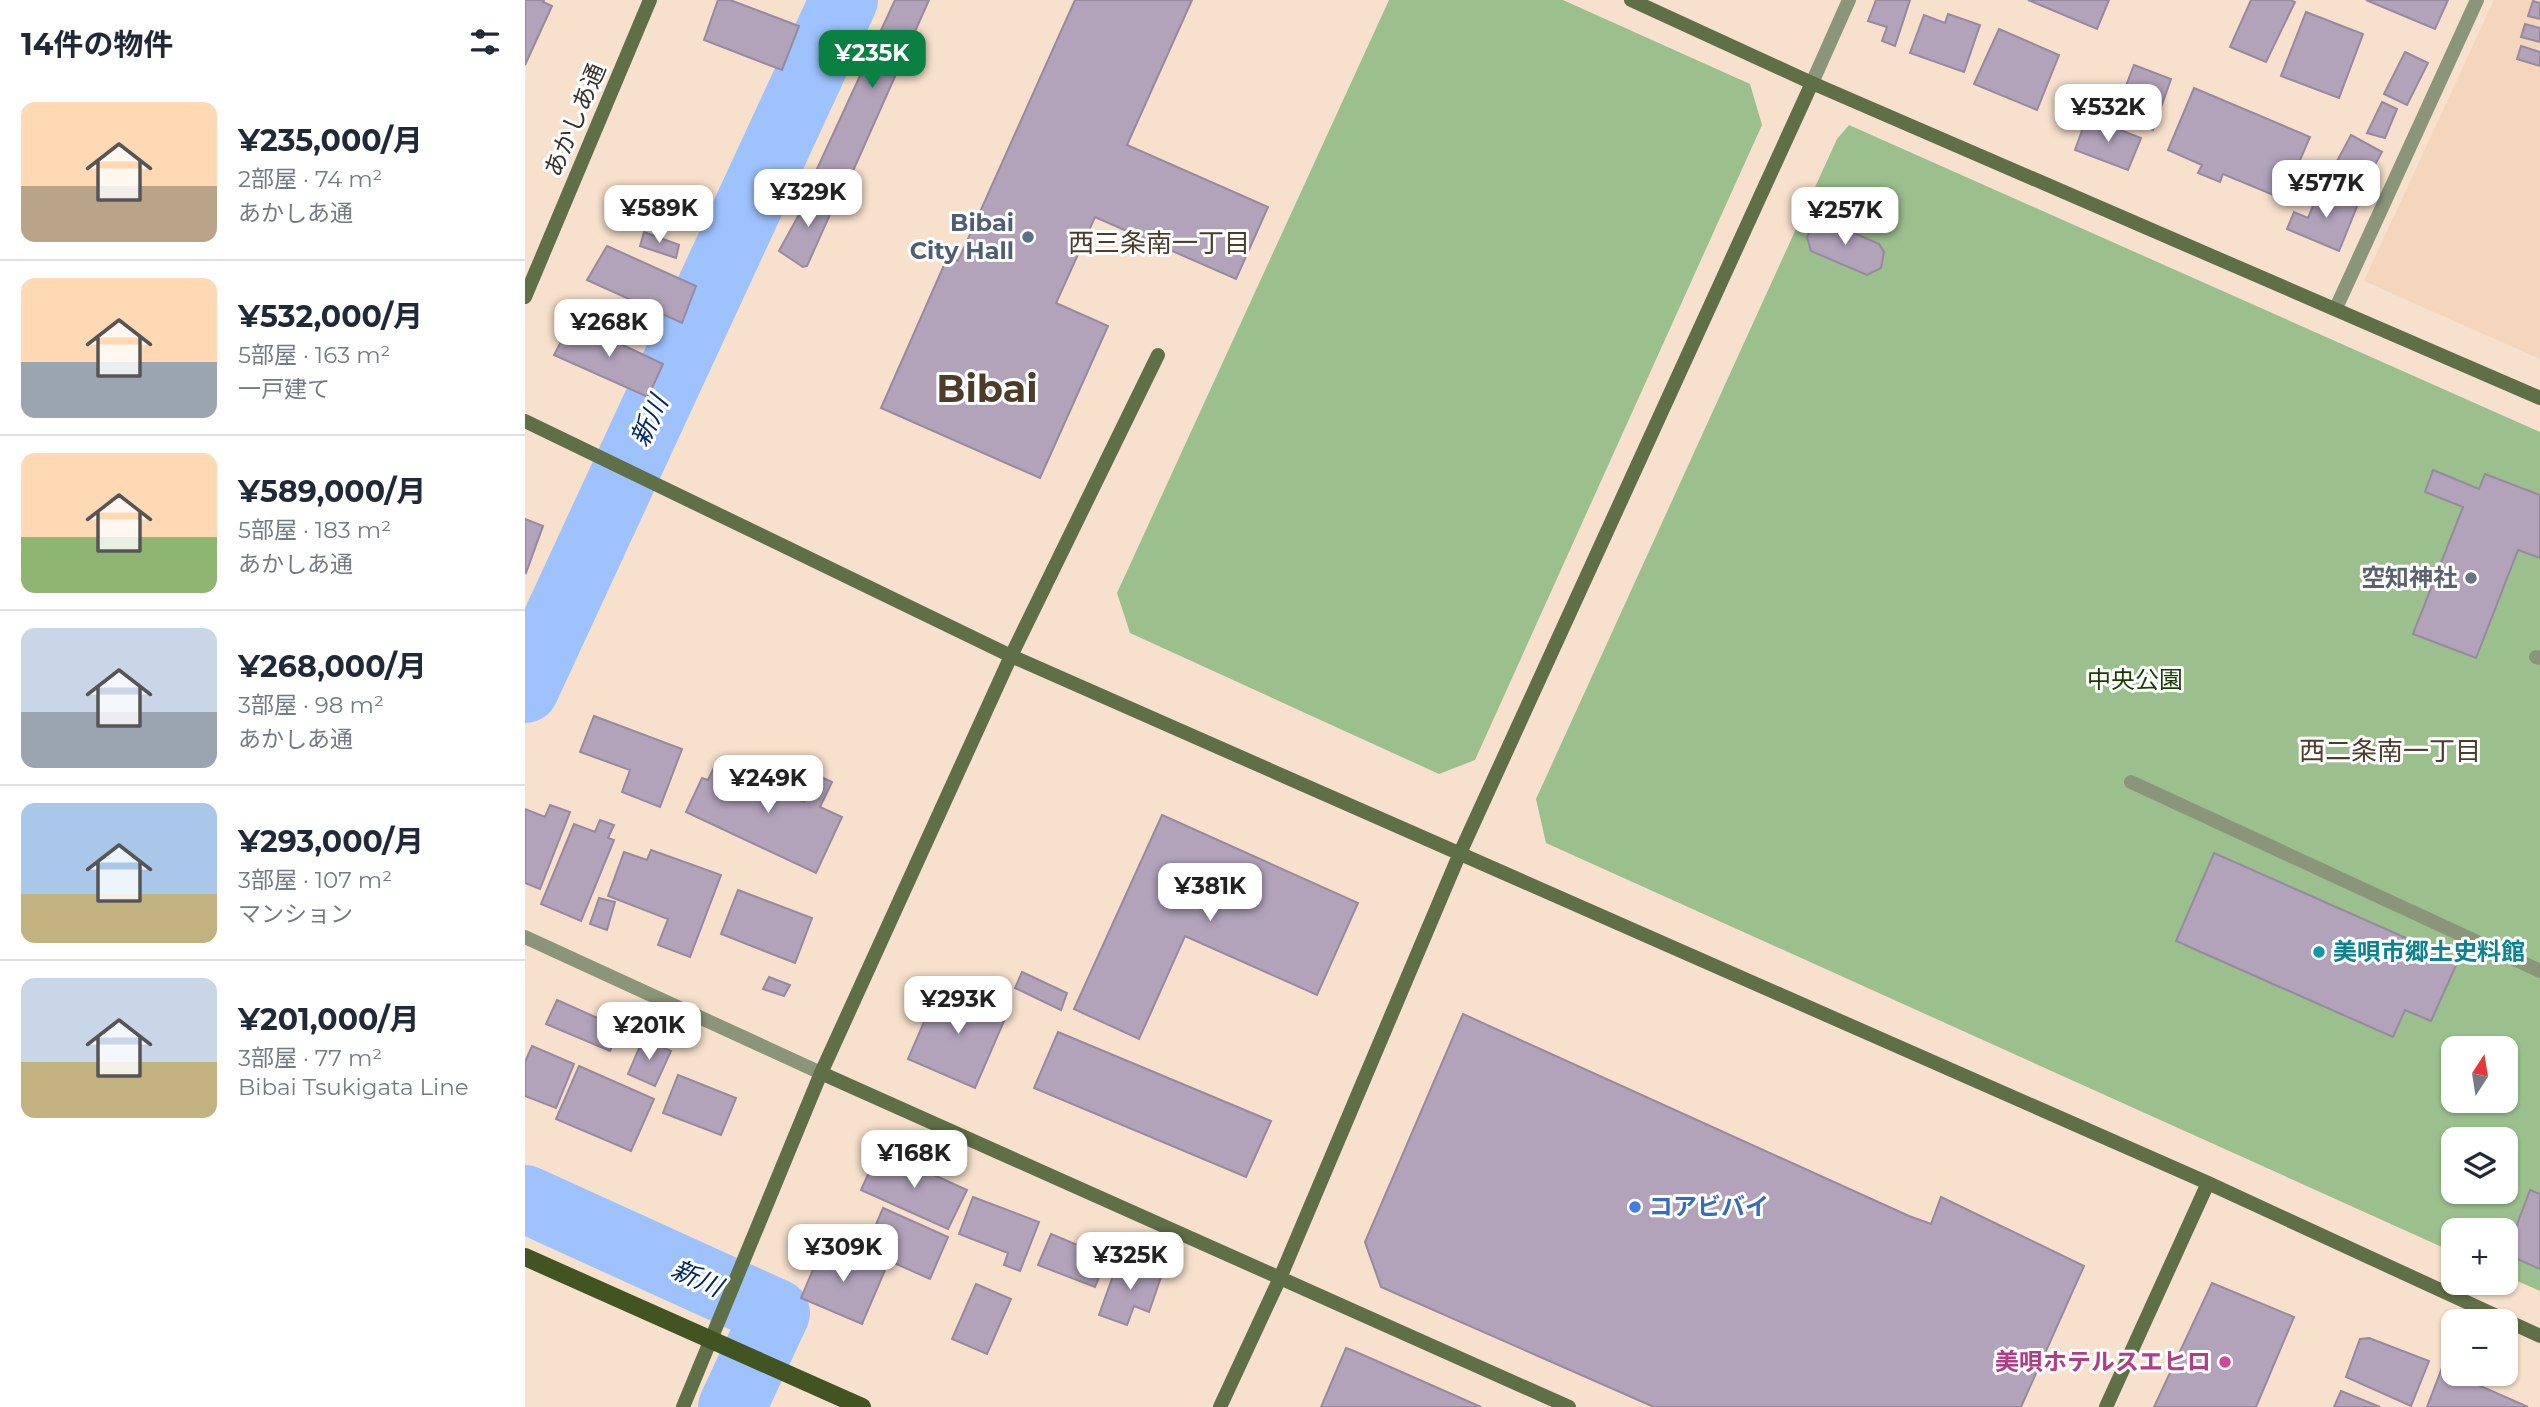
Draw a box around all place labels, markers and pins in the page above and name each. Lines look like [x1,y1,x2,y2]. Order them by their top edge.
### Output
pin: ¥235K [823,31,921,90]
pin: ¥532K [2059,85,2157,144]
pin: ¥577K [2277,160,2375,220]
pin: ¥329K [759,170,857,229]
pin: ¥589K [610,186,708,245]
pin: ¥257K [1796,188,1894,247]
place label: Bibai City Hall [910,208,1014,265]
marker: Bibai City Hall [1020,229,1036,245]
pin: ¥268K [560,300,658,359]
place label: 空知神社 [2361,563,2457,592]
marker: 空知神社 [2463,570,2479,586]
pin: ¥249K [719,756,817,815]
pin: ¥381K [1161,864,1259,923]
place label: 美唄市郷土史料館 [2333,937,2525,966]
marker: 美唄市郷土史料館 [2311,944,2327,960]
pin: ¥293K [909,976,1007,1036]
pin: ¥201K [600,1002,698,1062]
pin: ¥168K [865,1130,963,1190]
place label: コアビバイ [1649,1192,1769,1221]
marker: コアビバイ [1627,1199,1643,1215]
pin: ¥309K [794,1224,892,1284]
pin: ¥325K [1081,1232,1179,1292]
place label: 美唄ホテルスエヒロ [1995,1347,2211,1376]
marker: 美唄ホテルスエヒロ [2217,1354,2233,1370]

